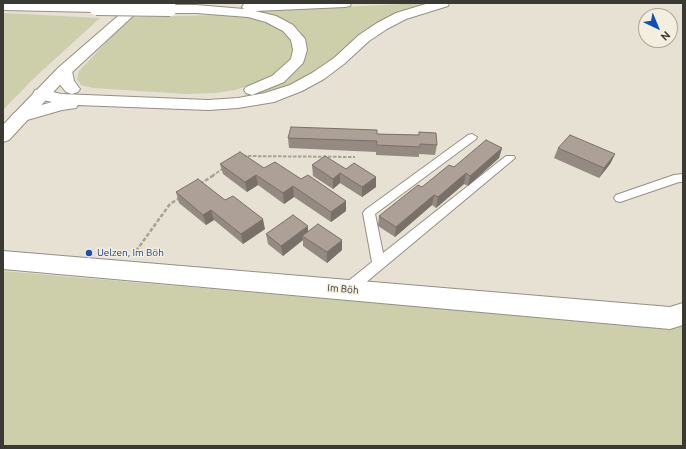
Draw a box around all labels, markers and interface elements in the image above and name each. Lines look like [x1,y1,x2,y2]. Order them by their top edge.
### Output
north arrow [638,8,678,48]
text: N [659,29,673,43]
place label: Uelzen, Im Böh [97,247,164,259]
marker: Uelzen, Im Böh [84,248,94,258]
street label: Im Böh [327,282,359,296]

